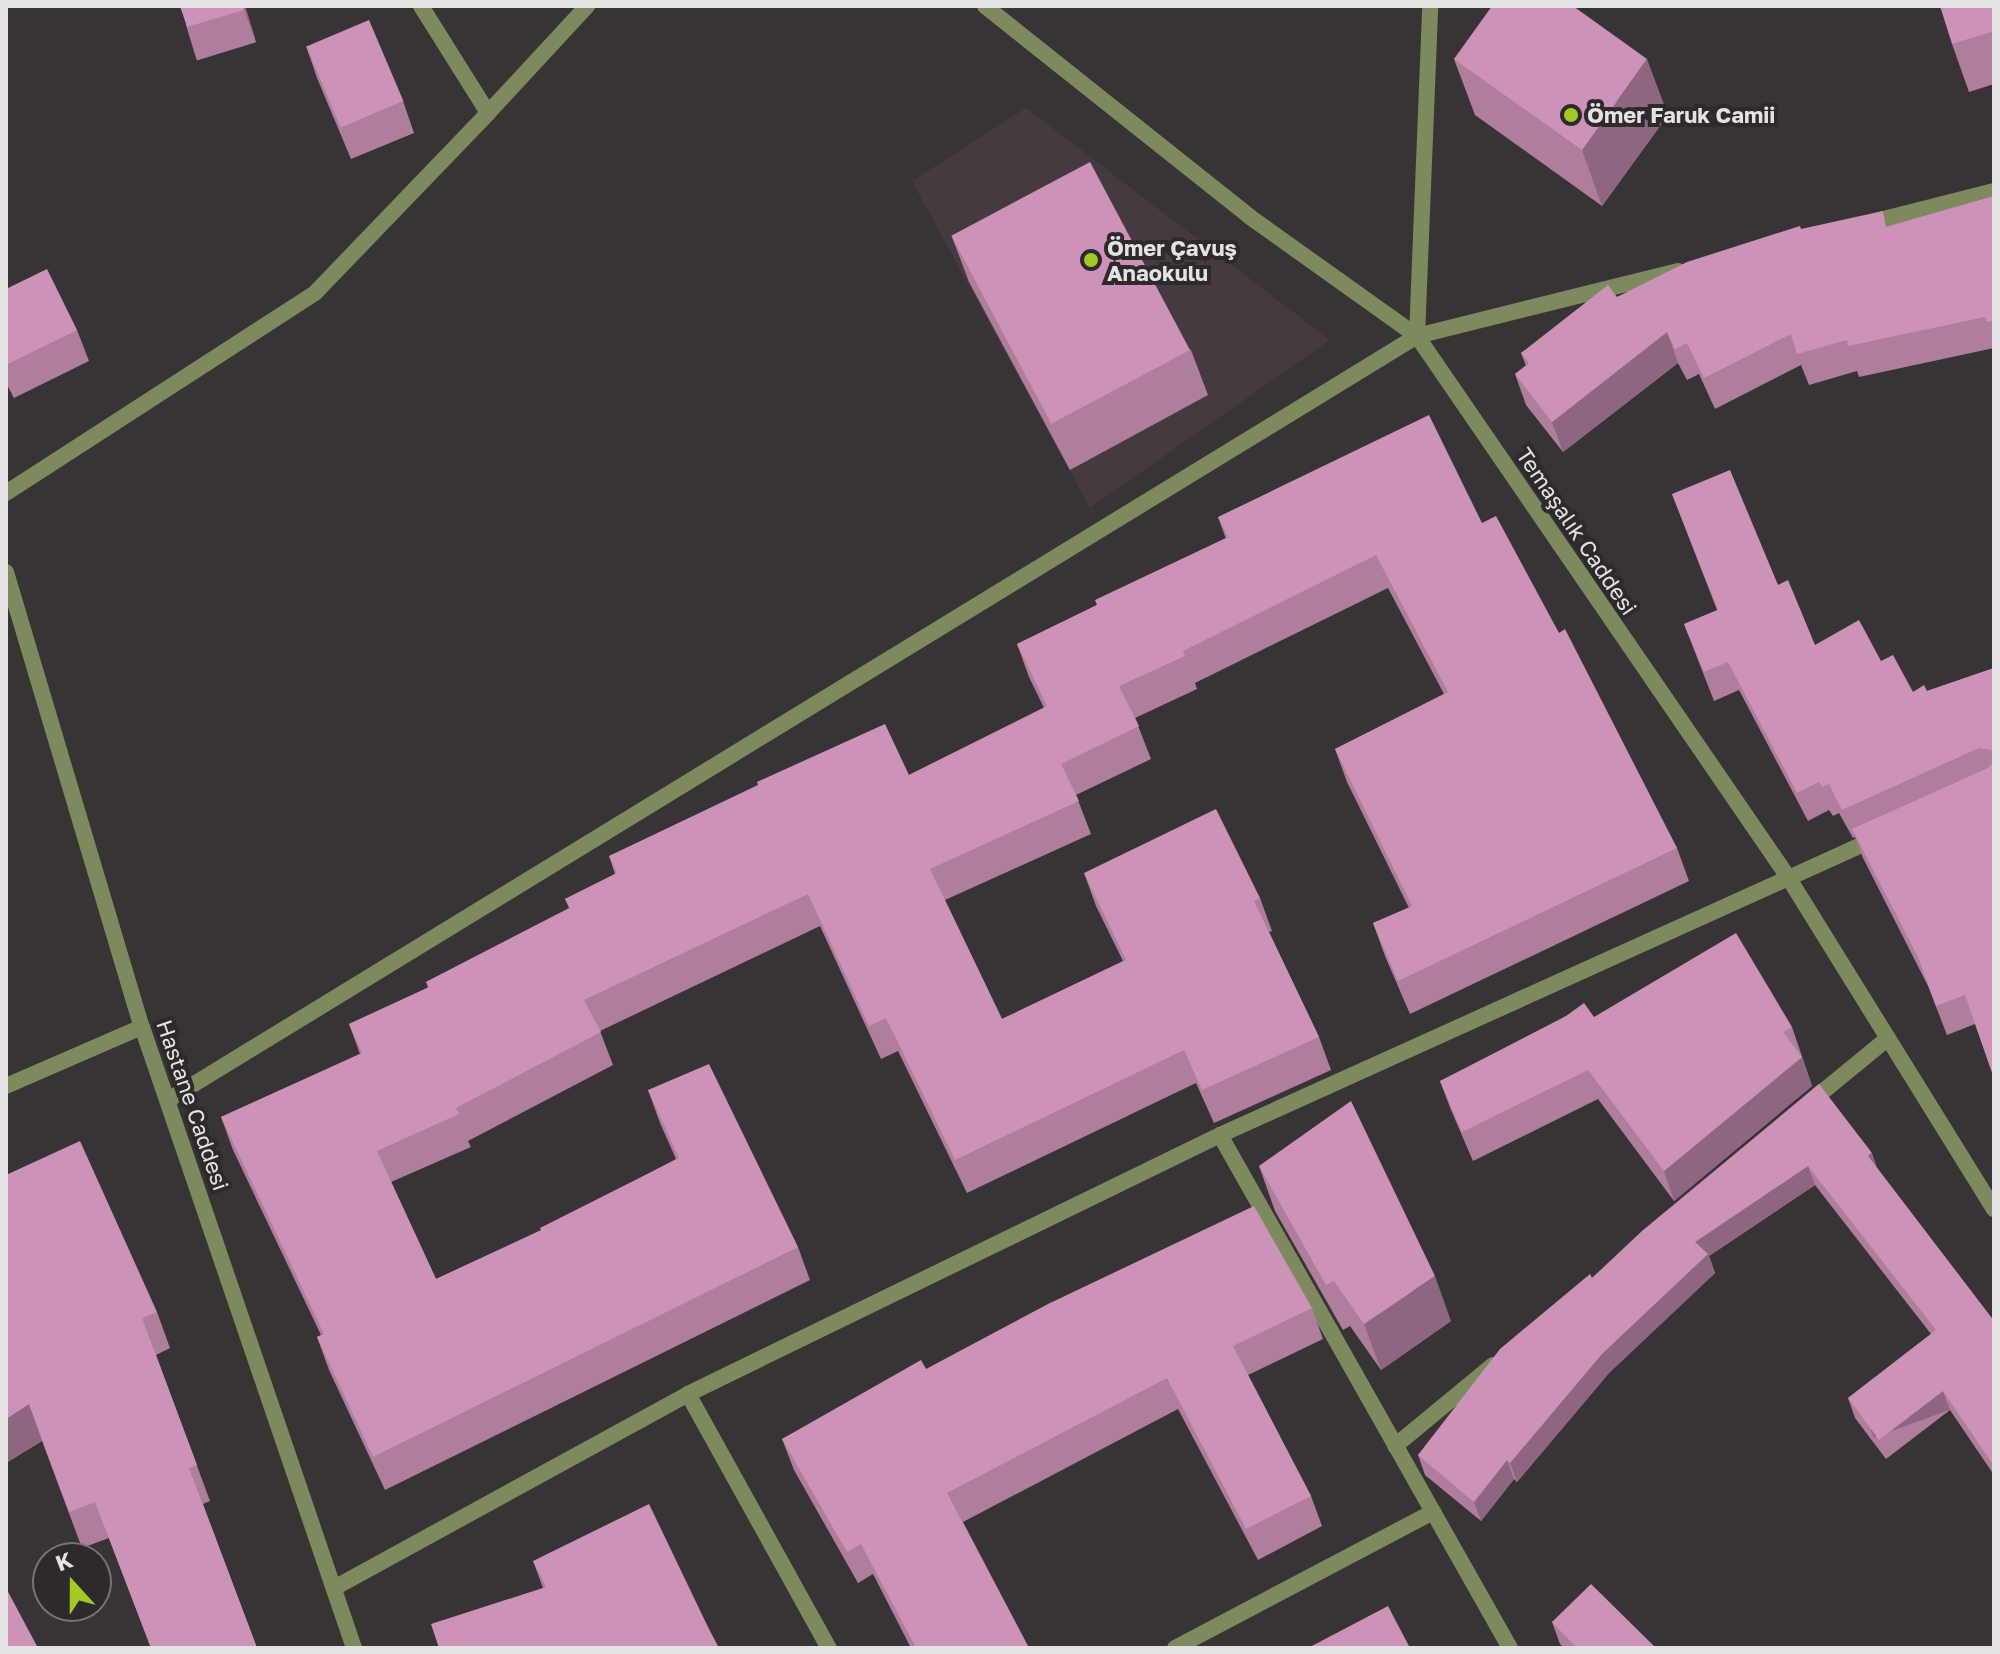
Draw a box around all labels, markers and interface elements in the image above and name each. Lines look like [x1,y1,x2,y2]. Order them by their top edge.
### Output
place label: Ömer Faruk Camii [1587,102,1775,128]
marker: Ömer Faruk Camii [1562,106,1580,124]
place label: Ömer Çavuş Anaokulu [1107,234,1237,286]
marker: Ömer Çavuş Anaokulu [1082,251,1100,269]
street label: Temaşalık Caddesi [1511,442,1643,620]
street label: Hastane Caddesi [151,1016,235,1194]
north arrow [32,1542,112,1622]
text: K [52,1546,76,1576]

